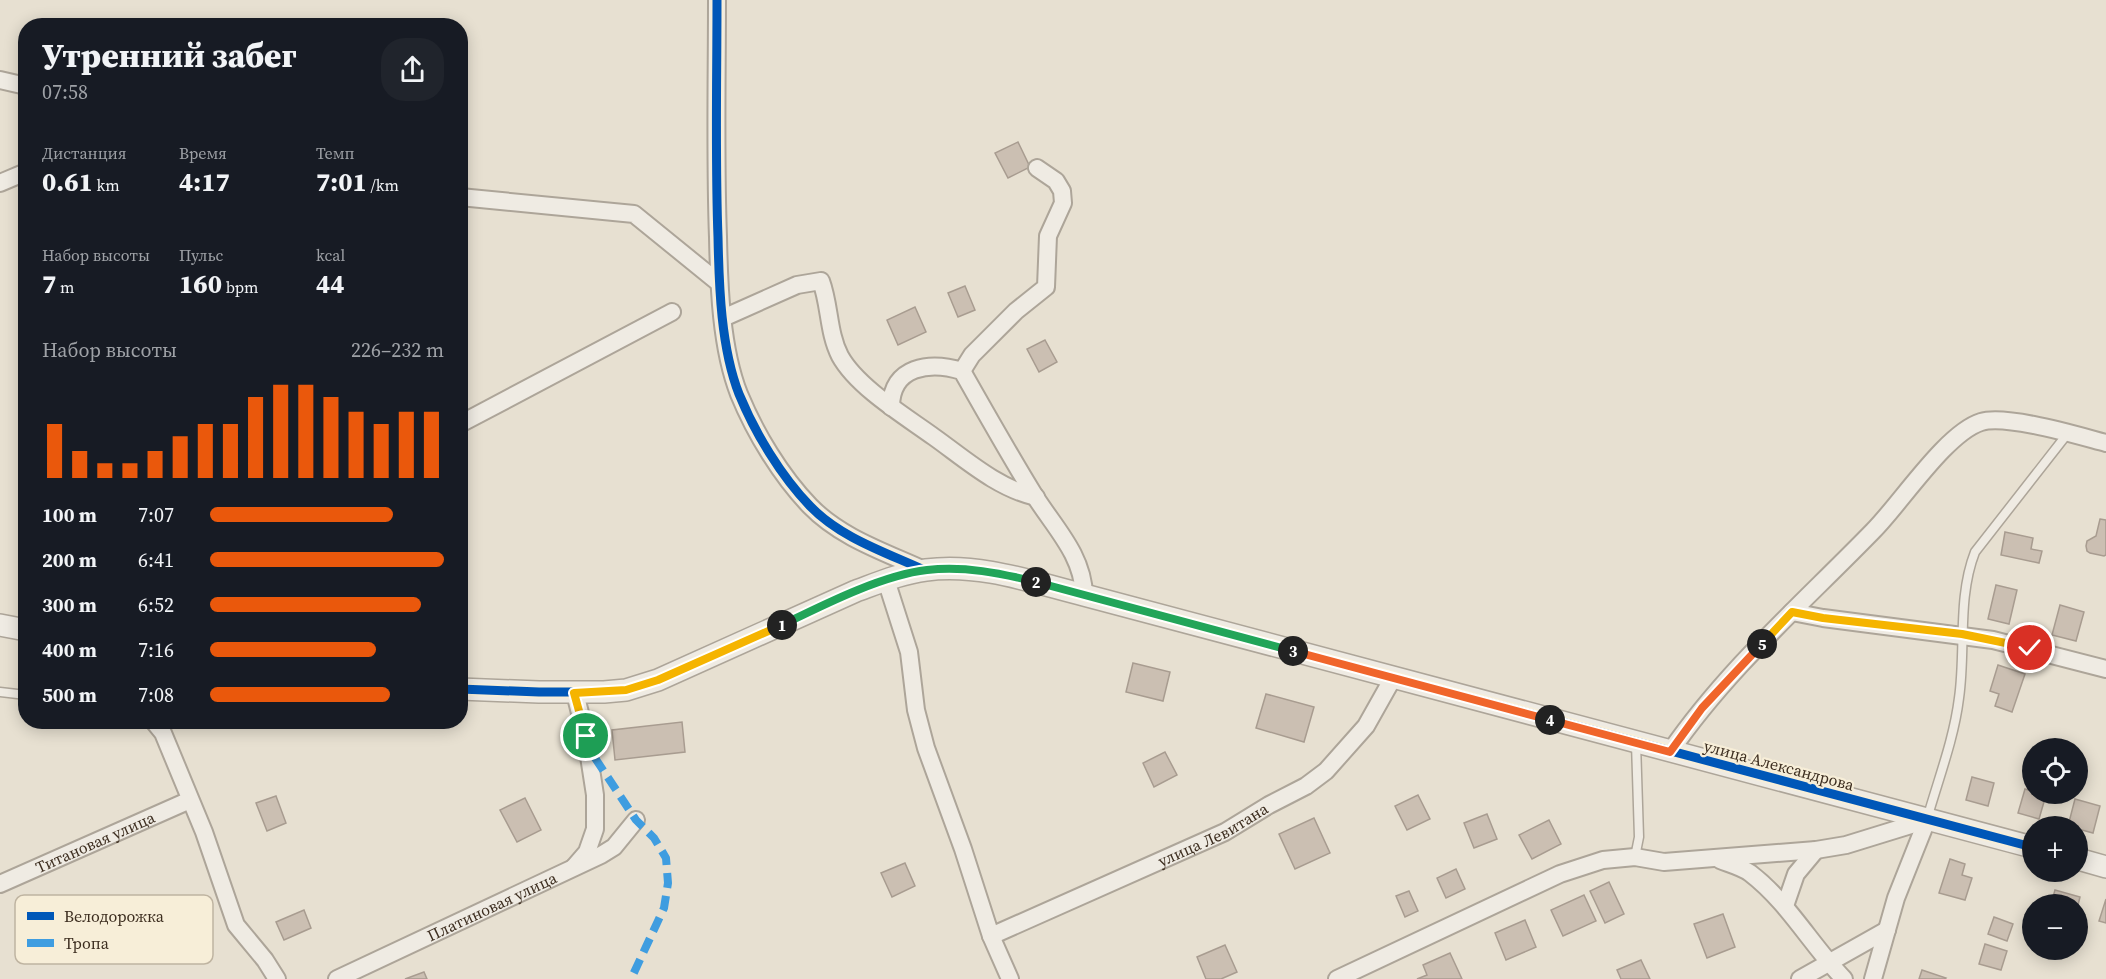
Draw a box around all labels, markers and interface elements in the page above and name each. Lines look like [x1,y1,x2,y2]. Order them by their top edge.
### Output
text: Утренний забег [42,33,297,78]
button: share [381,38,444,101]
text: 07:58 [42,78,88,106]
text: Дистанция [42,142,126,164]
text: Время [179,142,227,164]
text: Темп [316,142,355,164]
text: 0.61 [42,164,93,200]
text: 4:17 [179,164,230,200]
text: 7:01 [316,164,367,200]
text: km [93,174,120,196]
text: /km [367,174,399,196]
text: Набор высоты [42,244,150,266]
text: Пульс [179,244,223,266]
text: kcal [316,244,345,266]
text: 7 [42,266,56,302]
text: 160 [179,266,222,302]
text: 44 [316,266,345,302]
text: m [56,276,74,298]
text: bpm [222,276,259,298]
text: Набор высоты [42,336,177,364]
text: 226–232 m [351,336,444,364]
text: 100 m [42,501,97,529]
text: 7:07 [138,501,174,529]
text: 200 m [42,546,97,574]
text: 6:41 [138,546,174,574]
pin: 2 [1021,567,1051,597]
text: 2 [1032,571,1040,593]
text: 300 m [42,591,97,619]
text: 6:52 [138,591,174,619]
pin: 1 [767,610,797,640]
text: 1 [778,614,786,636]
pin [2004,622,2055,673]
pin: 5 [1747,629,1777,659]
icon: check [2013,631,2046,664]
text: 5 [1758,633,1766,655]
text: 400 m [42,636,97,664]
text: 7:16 [138,636,174,664]
pin: 3 [1278,636,1308,666]
text: 3 [1289,640,1297,662]
text: 500 m [42,681,97,709]
text: 7:08 [138,681,174,709]
pin: 4 [1535,705,1565,735]
text: 4 [1546,709,1554,731]
pin [560,710,611,761]
icon: arrive [569,719,602,752]
street label: улица Александрова [1702,734,1857,796]
map controls [2022,738,2088,960]
button: locate [2022,738,2088,804]
street label: улица Левитана [1154,797,1273,872]
street label: Титановая улица [32,806,159,878]
button: + [2022,816,2088,882]
street label: Платиновая улица [423,866,561,946]
button: − [2022,894,2088,960]
legend [15,895,213,964]
text: Велодорожка [64,905,165,927]
text: Тропа [64,932,110,954]

